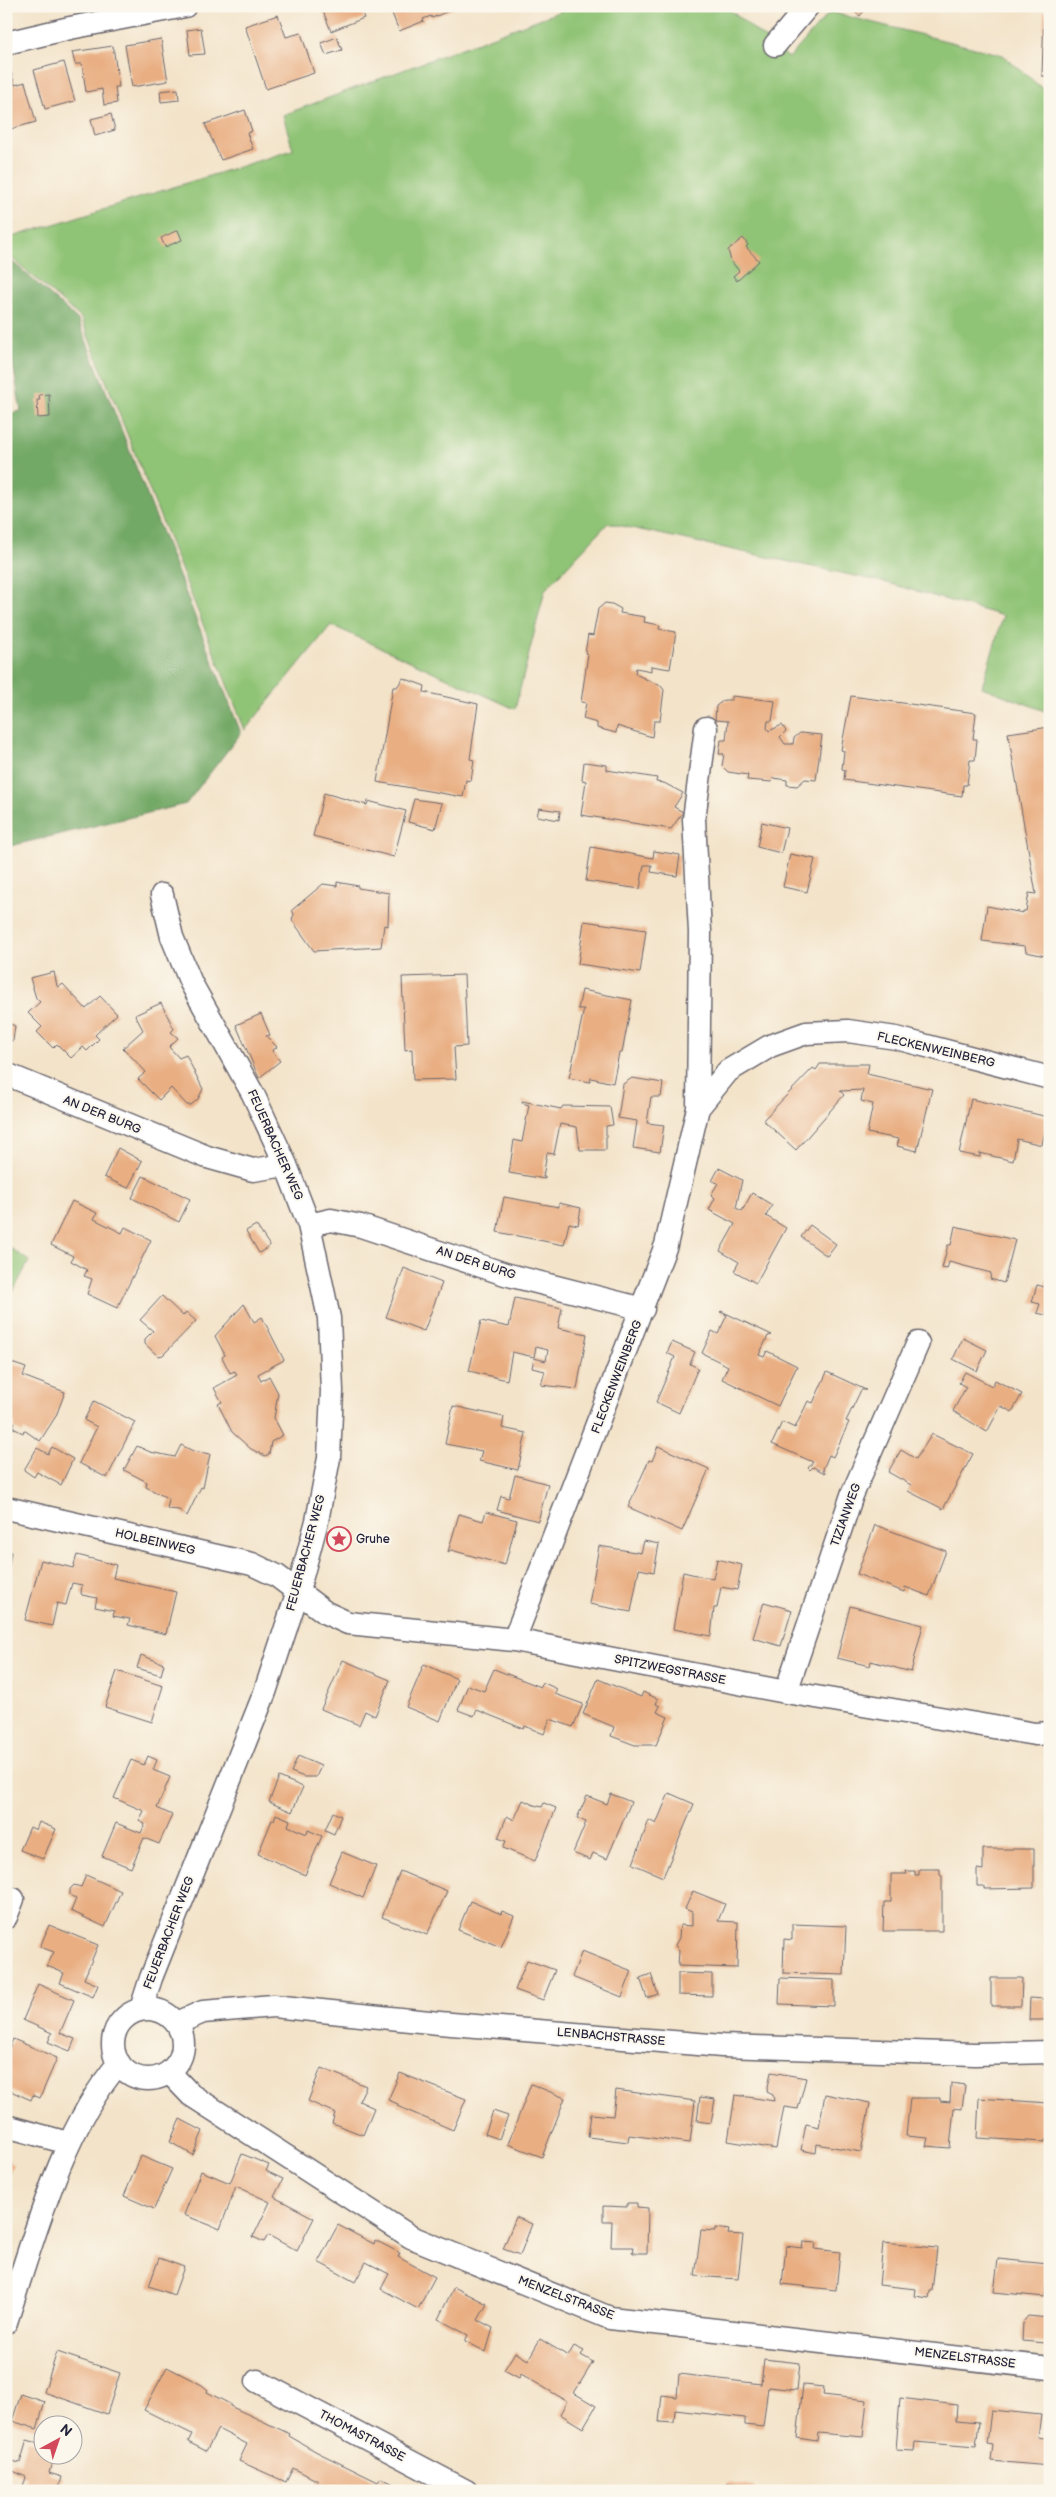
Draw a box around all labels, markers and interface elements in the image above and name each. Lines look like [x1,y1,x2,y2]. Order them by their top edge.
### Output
street label: FLECKENWEINBERG [876,1029,996,1071]
street label: FEUERBACHER WEG [244,1087,306,1203]
street label: AN DER BURG [61,1093,143,1137]
street label: AN DER BURG [434,1243,518,1283]
street label: FLECKENWEINBERG [588,1318,646,1436]
street label: TIZIANWEG [828,1481,864,1549]
street label: FEUERBACHER WEG [283,1493,329,1613]
street label: HOLBEINWEG [114,1526,196,1558]
place icon: Gruhe [326,1526,352,1552]
place label: Gruhe [356,1532,390,1547]
street label: SPITZWEGSTRASSE [613,1652,727,1688]
street label: FEUERBACHER WEG [141,1874,197,1992]
street label: LENBACHSTRASSE [556,2025,666,2049]
street label: MENZELSTRASSE [516,2273,616,2323]
street label: MENZELSTRASSE [913,2344,1017,2372]
street label: THOMASTRASSE [316,2407,408,2465]
north arrow [32,2414,82,2464]
text: N [57,2421,76,2440]

